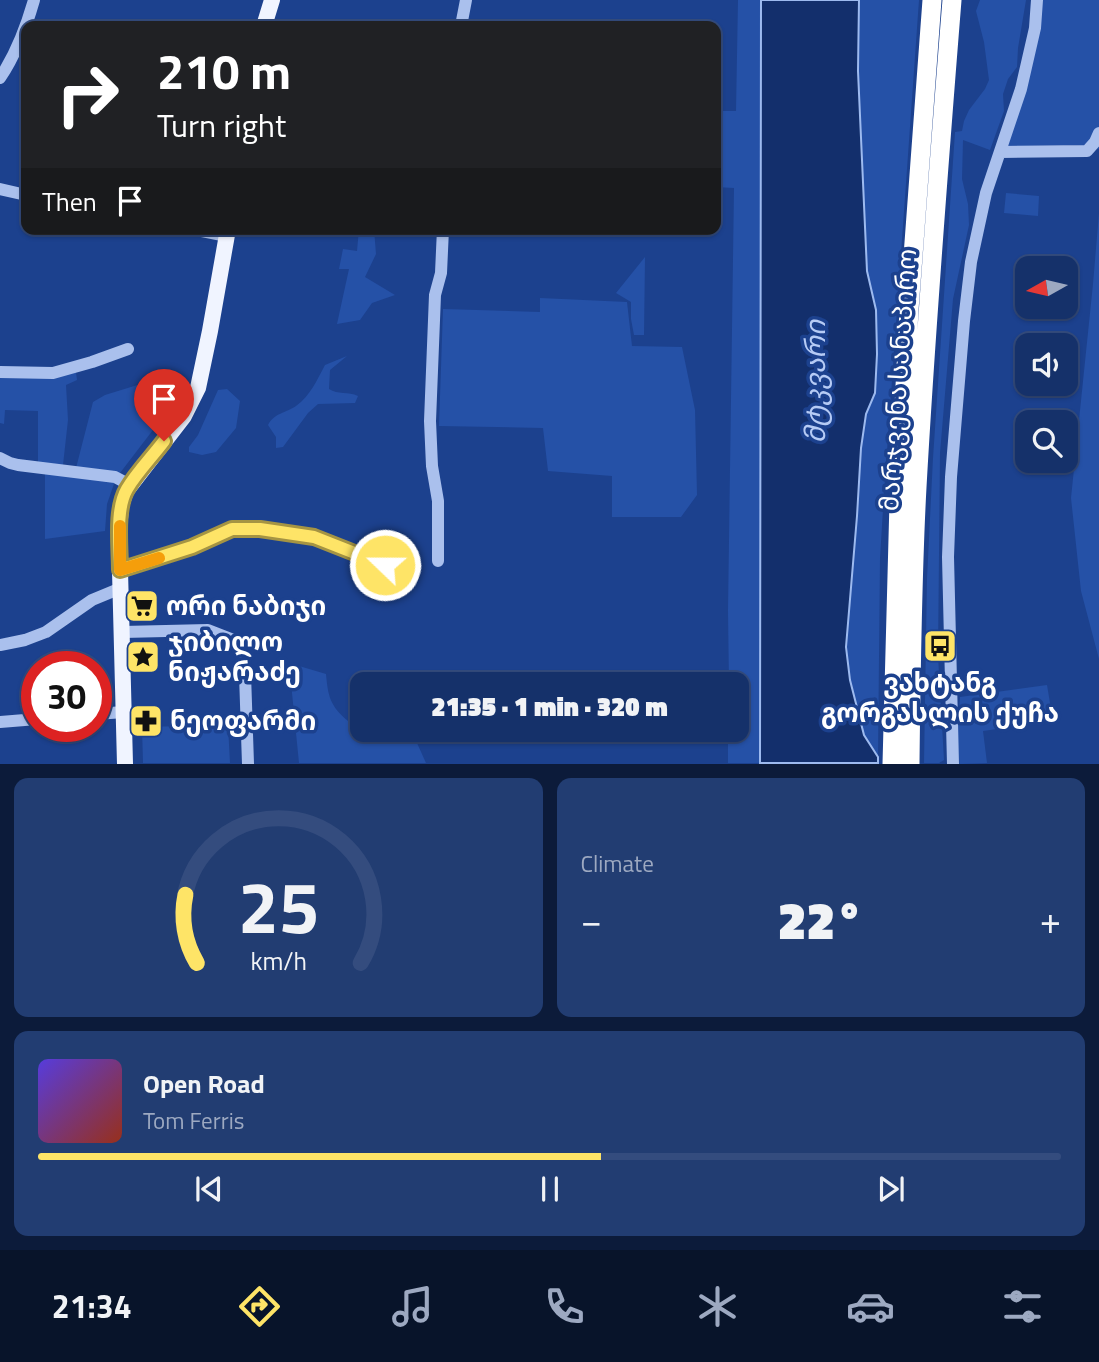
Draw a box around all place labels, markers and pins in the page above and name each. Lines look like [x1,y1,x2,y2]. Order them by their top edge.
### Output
pin [134,369,194,441]
place label: ორი ნაბიჯი [166,586,326,625]
supermarket icon: ორი ნაბიჯი [123,587,161,625]
place label: ჯიბილო ნიჟარაძე [168,622,301,691]
bus stop icon: ვახტანგ გორგასლის ქუჩა [921,627,959,665]
place icon: ჯიბილო ნიჟარაძე [124,638,162,676]
place label: ვახტანგ გორგასლის ქუჩა [821,663,1059,732]
place label: ნეოფარმი [170,701,316,740]
pharmacy icon: ნეოფარმი [127,702,165,740]

